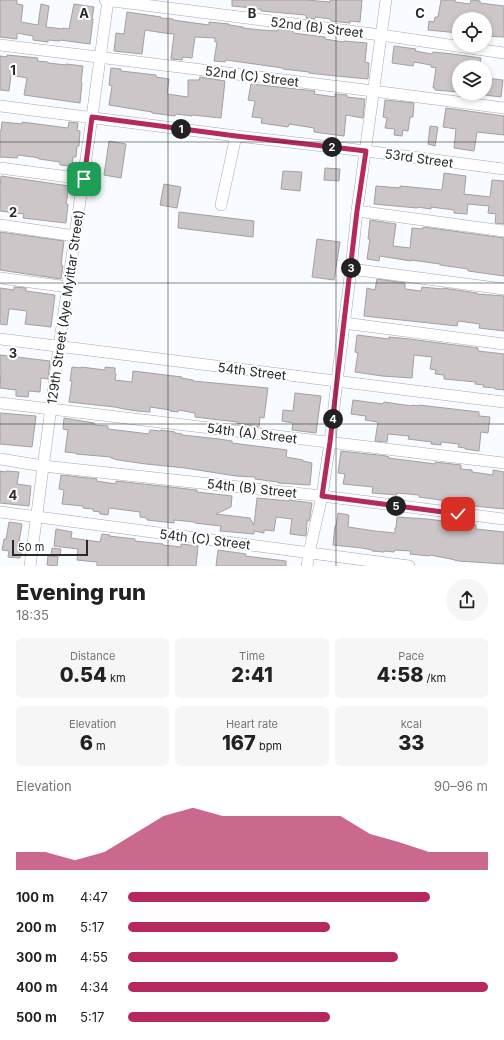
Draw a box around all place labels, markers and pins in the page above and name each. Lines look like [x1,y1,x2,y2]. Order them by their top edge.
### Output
pin: 1 [171,119,191,139]
pin: 2 [322,137,342,157]
pin [67,162,101,196]
pin: 3 [341,258,361,278]
pin: 4 [323,409,343,429]
pin: 5 [386,496,406,516]
pin [441,497,475,531]

